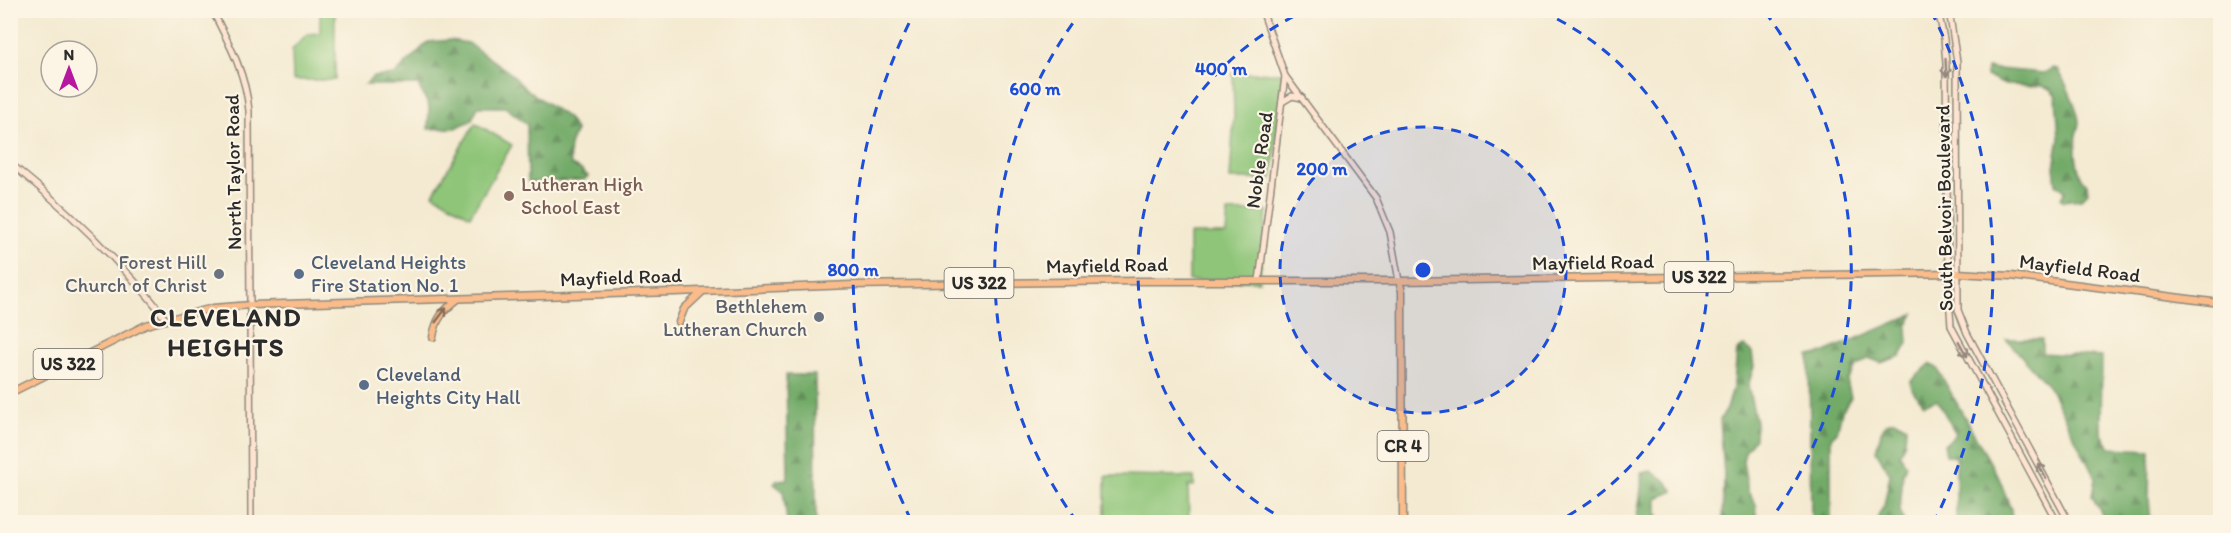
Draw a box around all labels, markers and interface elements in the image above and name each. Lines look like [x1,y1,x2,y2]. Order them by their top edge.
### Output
north arrow [39,39,99,99]
text: N [64,45,74,64]
text: 400 m [1195,58,1248,80]
one-way arrow [1941,58,1952,78]
text: 600 m [1010,78,1061,100]
street label: North Taylor Road [220,94,246,250]
street label: South Belvoir Boulevard [1930,104,1958,311]
street label: Noble Road [1240,110,1278,210]
text: 200 m [1297,158,1348,180]
place label: Lutheran High School East [521,172,643,219]
marker: Lutheran High School East [502,189,516,203]
street label: Mayfield Road [1532,249,1654,275]
street label: Mayfield Road [2018,249,2142,287]
place label: Forest Hill Church of Christ [65,250,207,297]
place label: Cleveland Heights Fire Station No. 1 [311,250,466,297]
street label: Mayfield Road [1046,252,1168,278]
text: 800 m [827,259,879,281]
centre of rings [1413,260,1433,280]
road number: US 322 [1664,262,1734,292]
street label: Mayfield Road [559,263,683,291]
marker: Forest Hill Church of Christ [212,267,226,281]
marker: Cleveland Heights Fire Station No. 1 [292,267,306,281]
road number: US 322 [944,268,1014,298]
place label: Bethlehem Lutheran Church [663,294,807,341]
district label: CLEVELAND HEIGHTS [150,301,302,363]
one-way arrow [435,308,448,324]
marker: Bethlehem Lutheran Church [812,310,826,324]
one-way arrow [1958,340,1969,358]
road number: US 322 [34,349,103,379]
place label: Cleveland Heights City Hall [376,362,521,409]
marker: Cleveland Heights City Hall [357,378,371,392]
road number: CR 4 [1378,431,1428,461]
one-way arrow [2036,463,2048,480]

